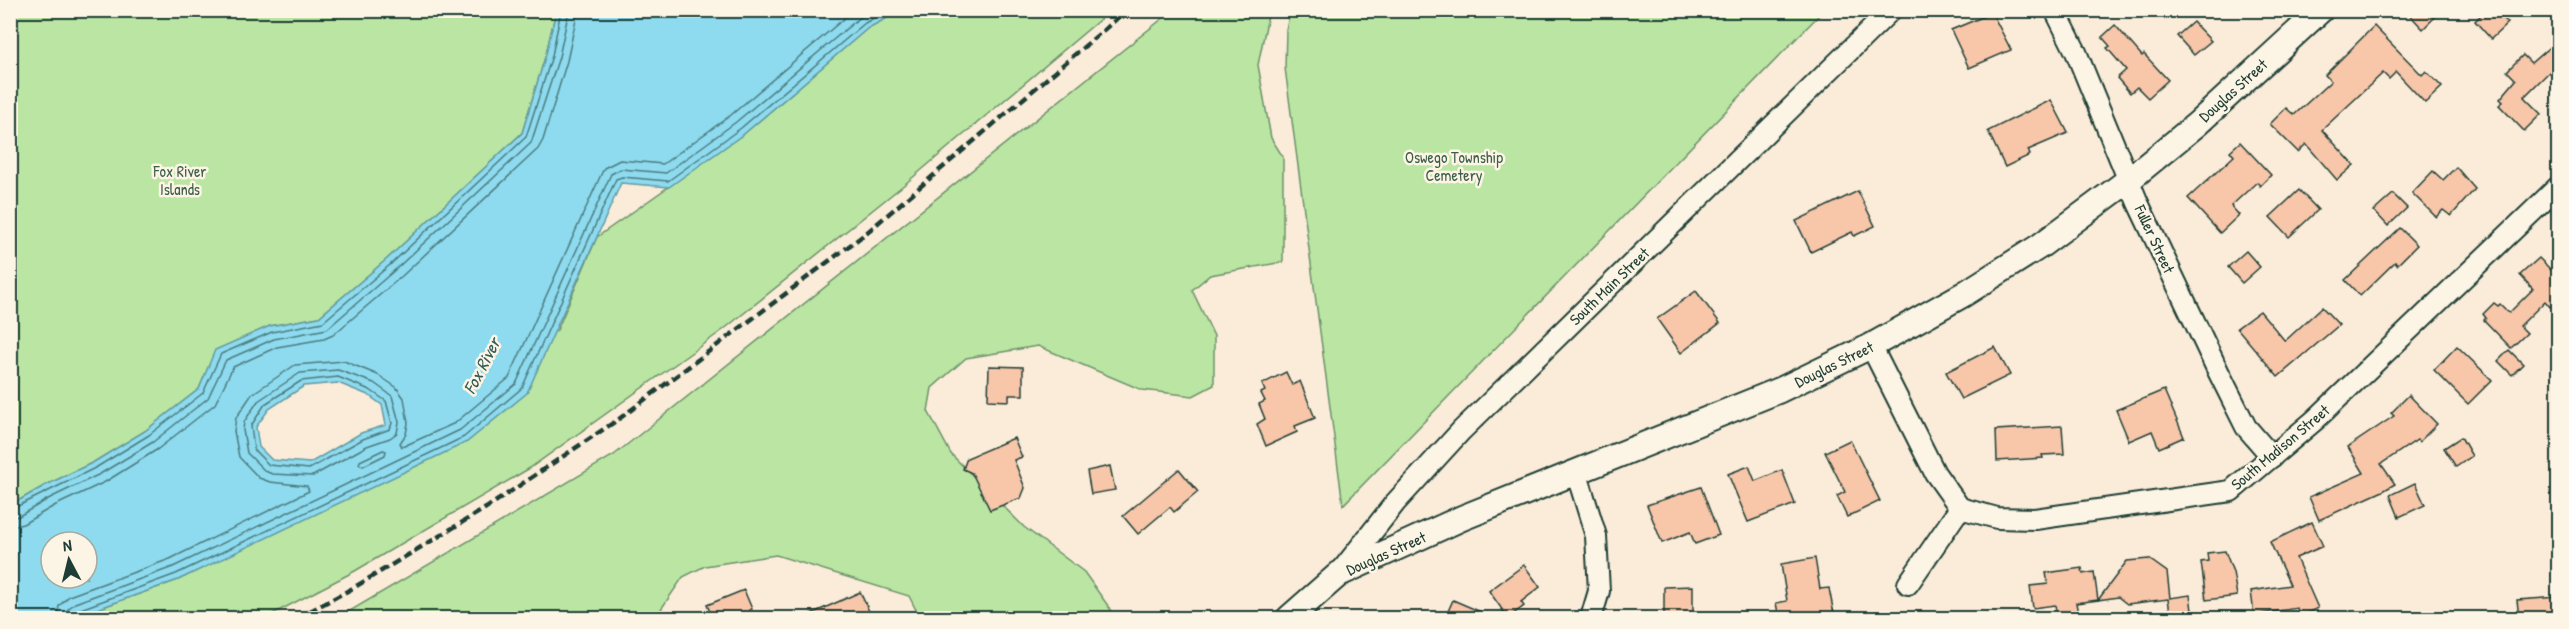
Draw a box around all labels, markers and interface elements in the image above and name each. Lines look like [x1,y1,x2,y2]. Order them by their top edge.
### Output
street label: Douglas Street [2194,53,2272,127]
park label: Oswego Township Cemetery [1405,146,1503,186]
park label: Fox River Islands [152,160,207,200]
street label: Fuller Street [2129,200,2181,277]
street label: South Main Street [1564,242,1654,330]
water label: Fox River [457,332,507,398]
street label: Douglas Street [1791,335,1878,393]
street label: South Madison Street [2226,399,2334,495]
street label: Douglas Street [1343,525,1430,580]
north arrow [39,530,99,590]
text: N [62,534,73,557]

